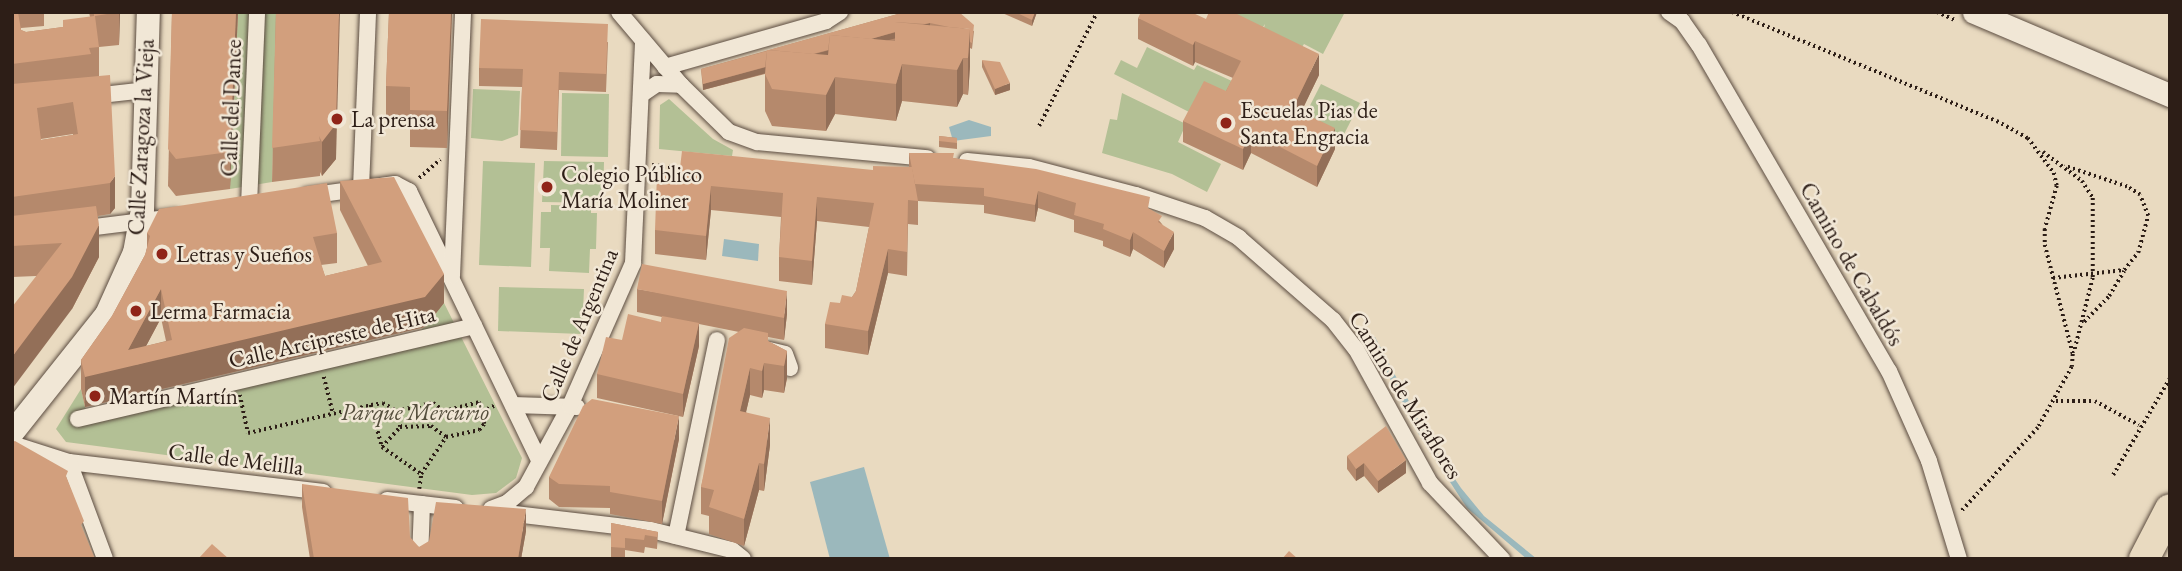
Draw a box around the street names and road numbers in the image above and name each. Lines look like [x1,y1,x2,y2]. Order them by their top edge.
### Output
street label: Calle Zaragoza la Vieja [122,38,160,236]
street label: Calle del Dance [215,39,247,177]
street label: Camino de Cabaldós [1794,177,1910,351]
street label: Calle de Argentina [534,244,624,406]
street label: Calle Arcipreste de Hita [226,300,438,374]
street label: Camino de Miraflores [1343,306,1469,484]
street label: Calle de Melilla [167,437,305,481]

